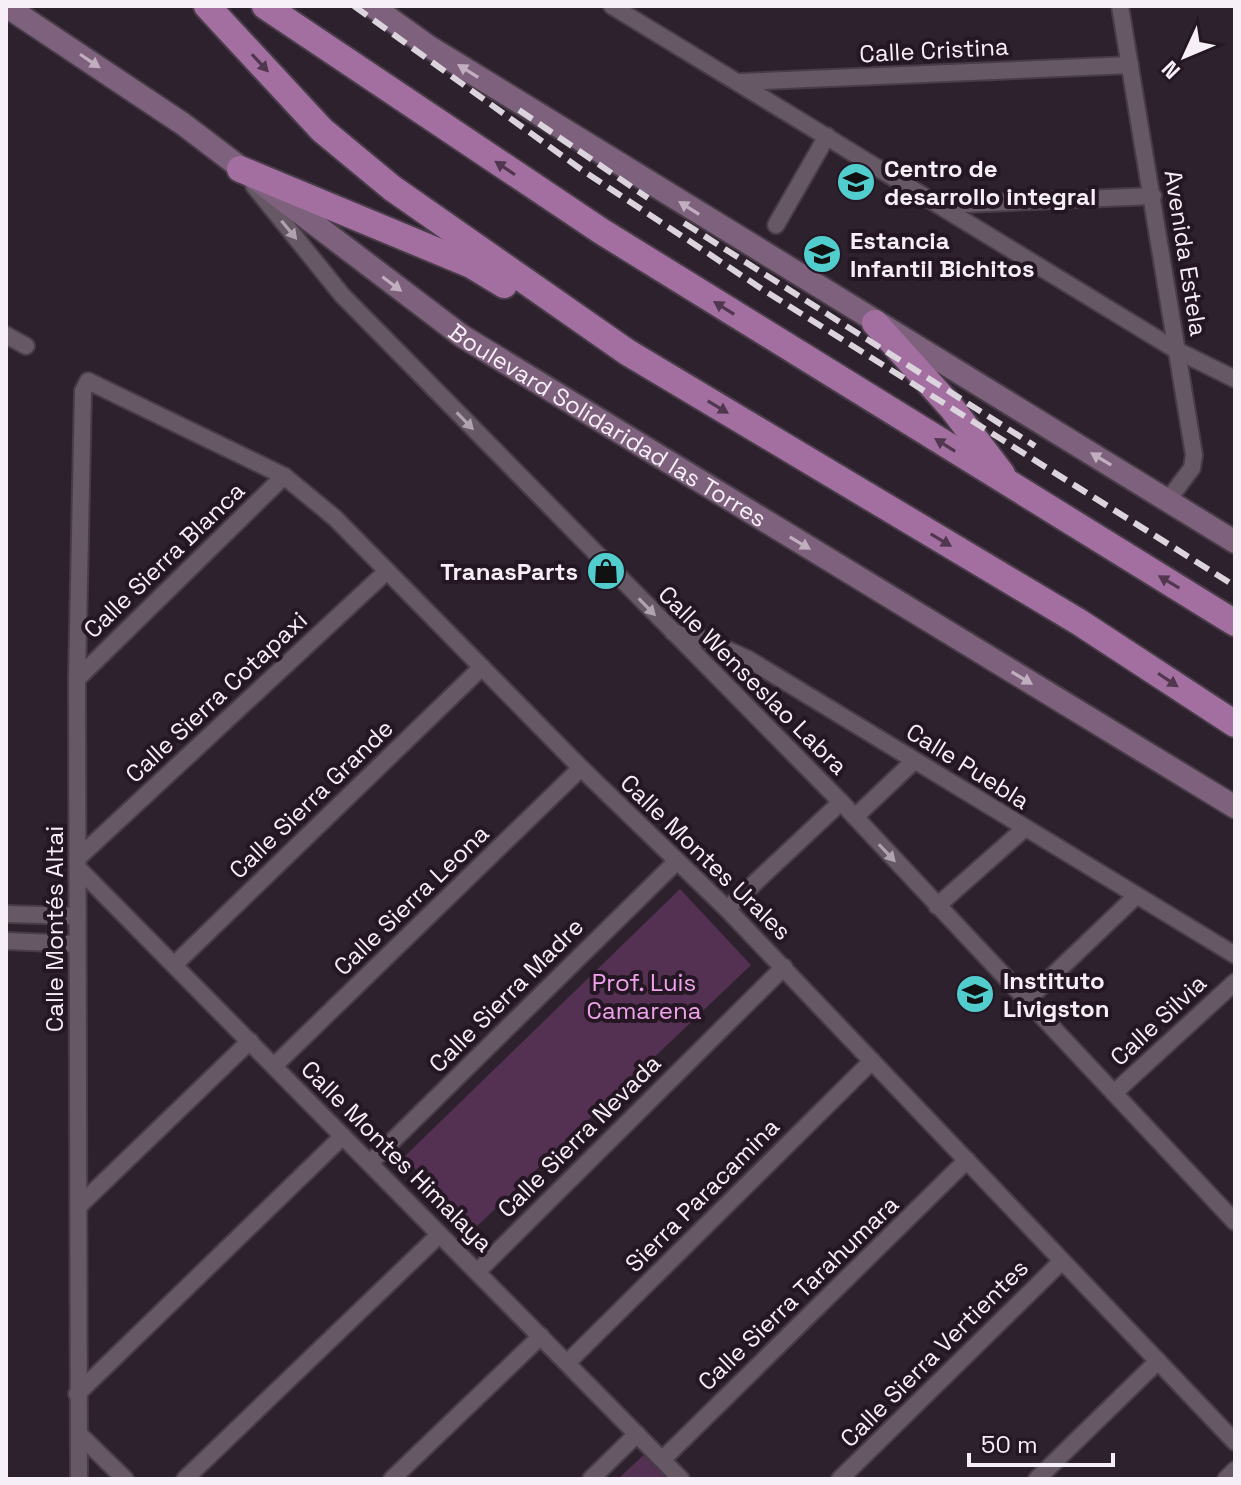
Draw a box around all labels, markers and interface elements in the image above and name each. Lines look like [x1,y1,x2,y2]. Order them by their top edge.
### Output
north arrow [1145,16,1225,96]
street label: Calle Cristina [859,31,1010,69]
one-way arrow [79,53,100,68]
one-way arrow [251,53,269,72]
text: N [1155,55,1186,85]
one-way arrow [457,65,479,79]
place label: Centro de desarrollo integral [884,153,1096,212]
one-way arrow [495,161,516,176]
school or university icon: Centro de desarrollo integral [835,161,877,203]
street label: Avenida Estela [1158,168,1214,338]
one-way arrow [678,202,700,216]
one-way arrow [281,220,297,240]
place label: Estancia Infantil Bichitos [850,225,1035,284]
school or university icon: Estancia Infantil Bichitos [801,233,843,275]
one-way arrow [382,275,402,291]
one-way arrow [713,301,735,315]
street label: Boulevard Solidaridad las Torres [443,316,773,534]
one-way arrow [707,399,729,413]
one-way arrow [455,411,474,430]
one-way arrow [934,438,956,452]
one-way arrow [1090,452,1112,466]
street label: Calle Sierra Blanca [77,475,251,645]
one-way arrow [930,533,952,547]
one-way arrow [789,535,811,549]
shop icon: TranasParts [585,550,627,592]
place label: TranasParts [440,556,578,587]
one-way arrow [1158,575,1180,589]
street label: Calle Wenseslao Labra [652,579,854,781]
one-way arrow [637,597,656,616]
street label: Calle Sierra Cotapaxi [119,605,313,789]
one-way arrow [1011,671,1033,685]
one-way arrow [1158,672,1179,687]
street label: Calle Sierra Grande [222,713,400,885]
street label: Calle Puebla [901,716,1036,816]
street label: Calle Montes Urales [614,767,798,947]
street label: Calle Sierra Leona [327,818,495,982]
street label: Calle Montés Altai [39,826,70,1032]
one-way arrow [878,843,896,862]
street label: Calle Sierra Madre [422,911,590,1079]
place label: Instituto Livigston [1003,965,1110,1024]
park label: Prof. Luis Camarena [587,967,702,1026]
street label: Calle Silvia [1103,967,1213,1072]
school or university icon: Instituto Livigston [954,973,996,1015]
street label: Calle Sierra Nevada [491,1048,667,1224]
street label: Calle Montes Himalaya [295,1054,500,1259]
street label: Sierra Paracamina [618,1111,786,1279]
street label: Calle Sierra Tarahumara [691,1189,905,1397]
street label: Calle Sierra Vertientes [833,1252,1035,1454]
scale bar [969,1417,1113,1467]
text: 50 m [981,1429,1038,1460]

